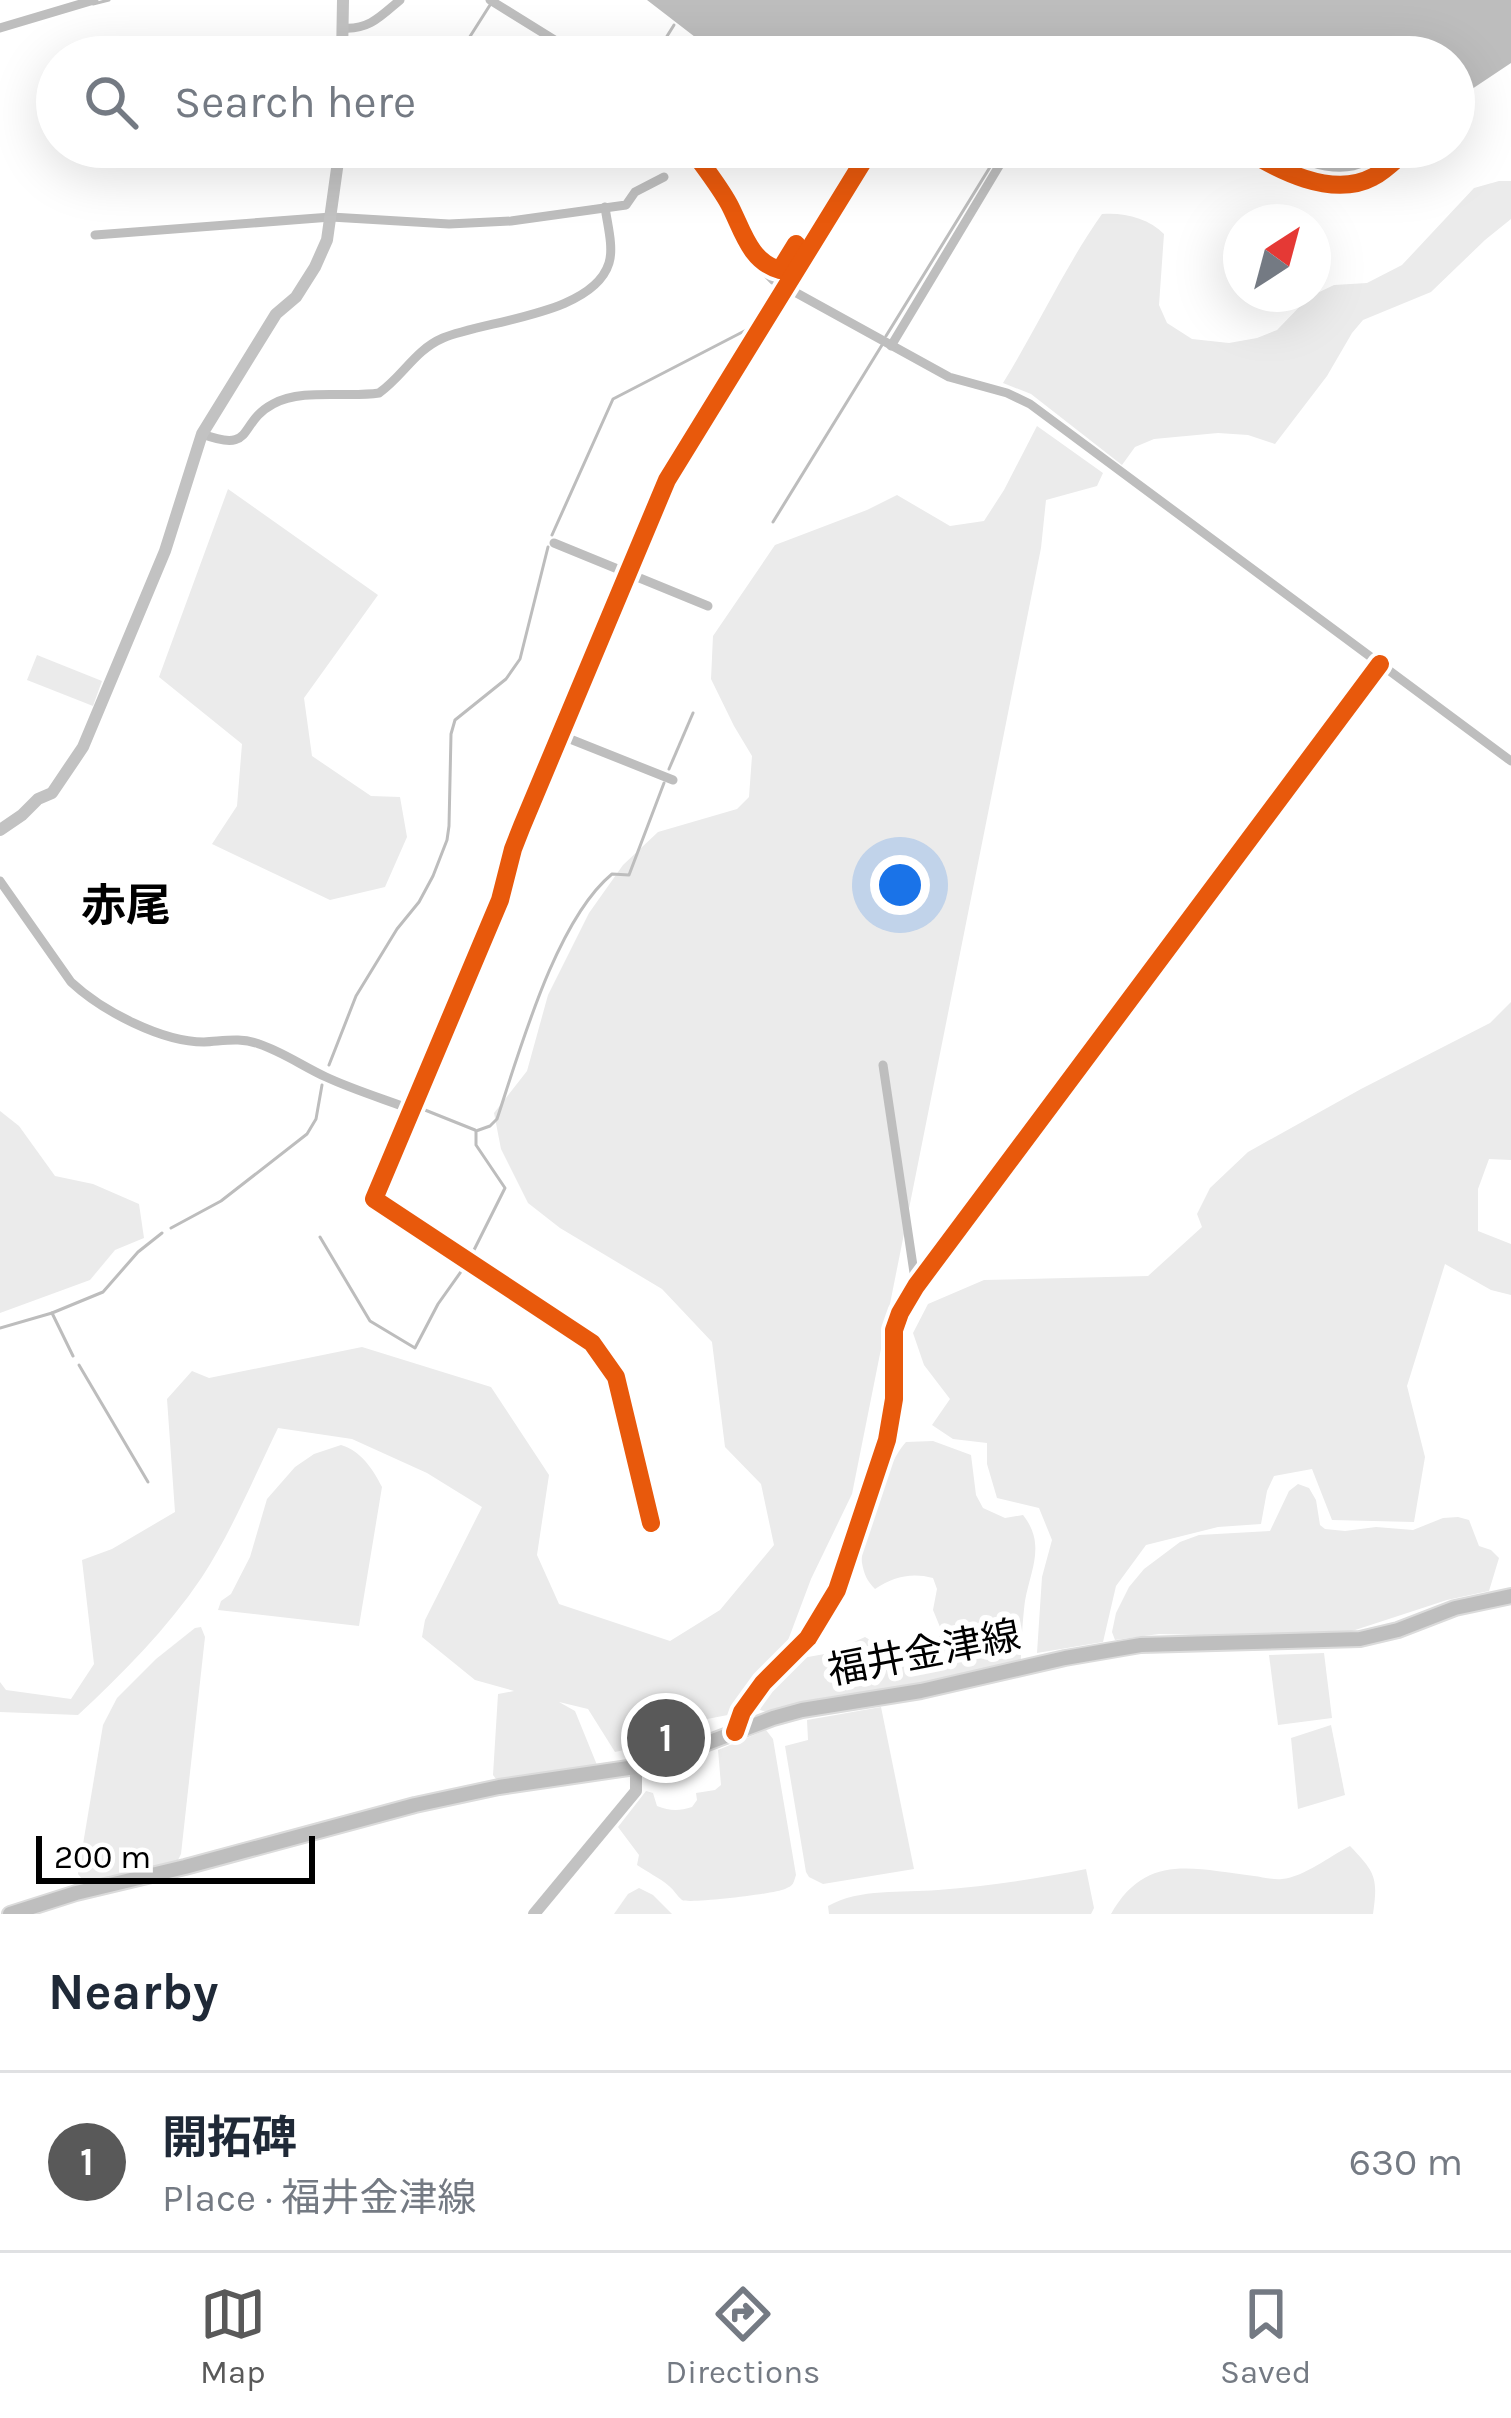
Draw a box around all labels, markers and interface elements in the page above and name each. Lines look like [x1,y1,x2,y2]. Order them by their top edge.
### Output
search box [36,36,1475,168]
icon: search [78,69,144,135]
text: Search here [174,76,416,128]
north arrow [1223,204,1331,312]
your location [870,855,930,915]
district label: 赤尾 [81,880,171,932]
street label: 福井金津線 [824,1612,1024,1694]
pin: 1 [627,1693,705,1783]
scale bar [36,1830,315,1883]
text: 200 m [54,1838,151,1876]
text: Nearby [48,1962,218,2022]
text: 開拓碑 [162,2112,297,2164]
text: 1 [80,2139,94,2185]
text: 630 m [1349,2139,1463,2185]
text: Place · 福井金津線 [162,2175,477,2221]
tab: Map [200,2281,266,2391]
tab: Directions [665,2281,820,2391]
tab: Saved [1220,2281,1311,2391]

